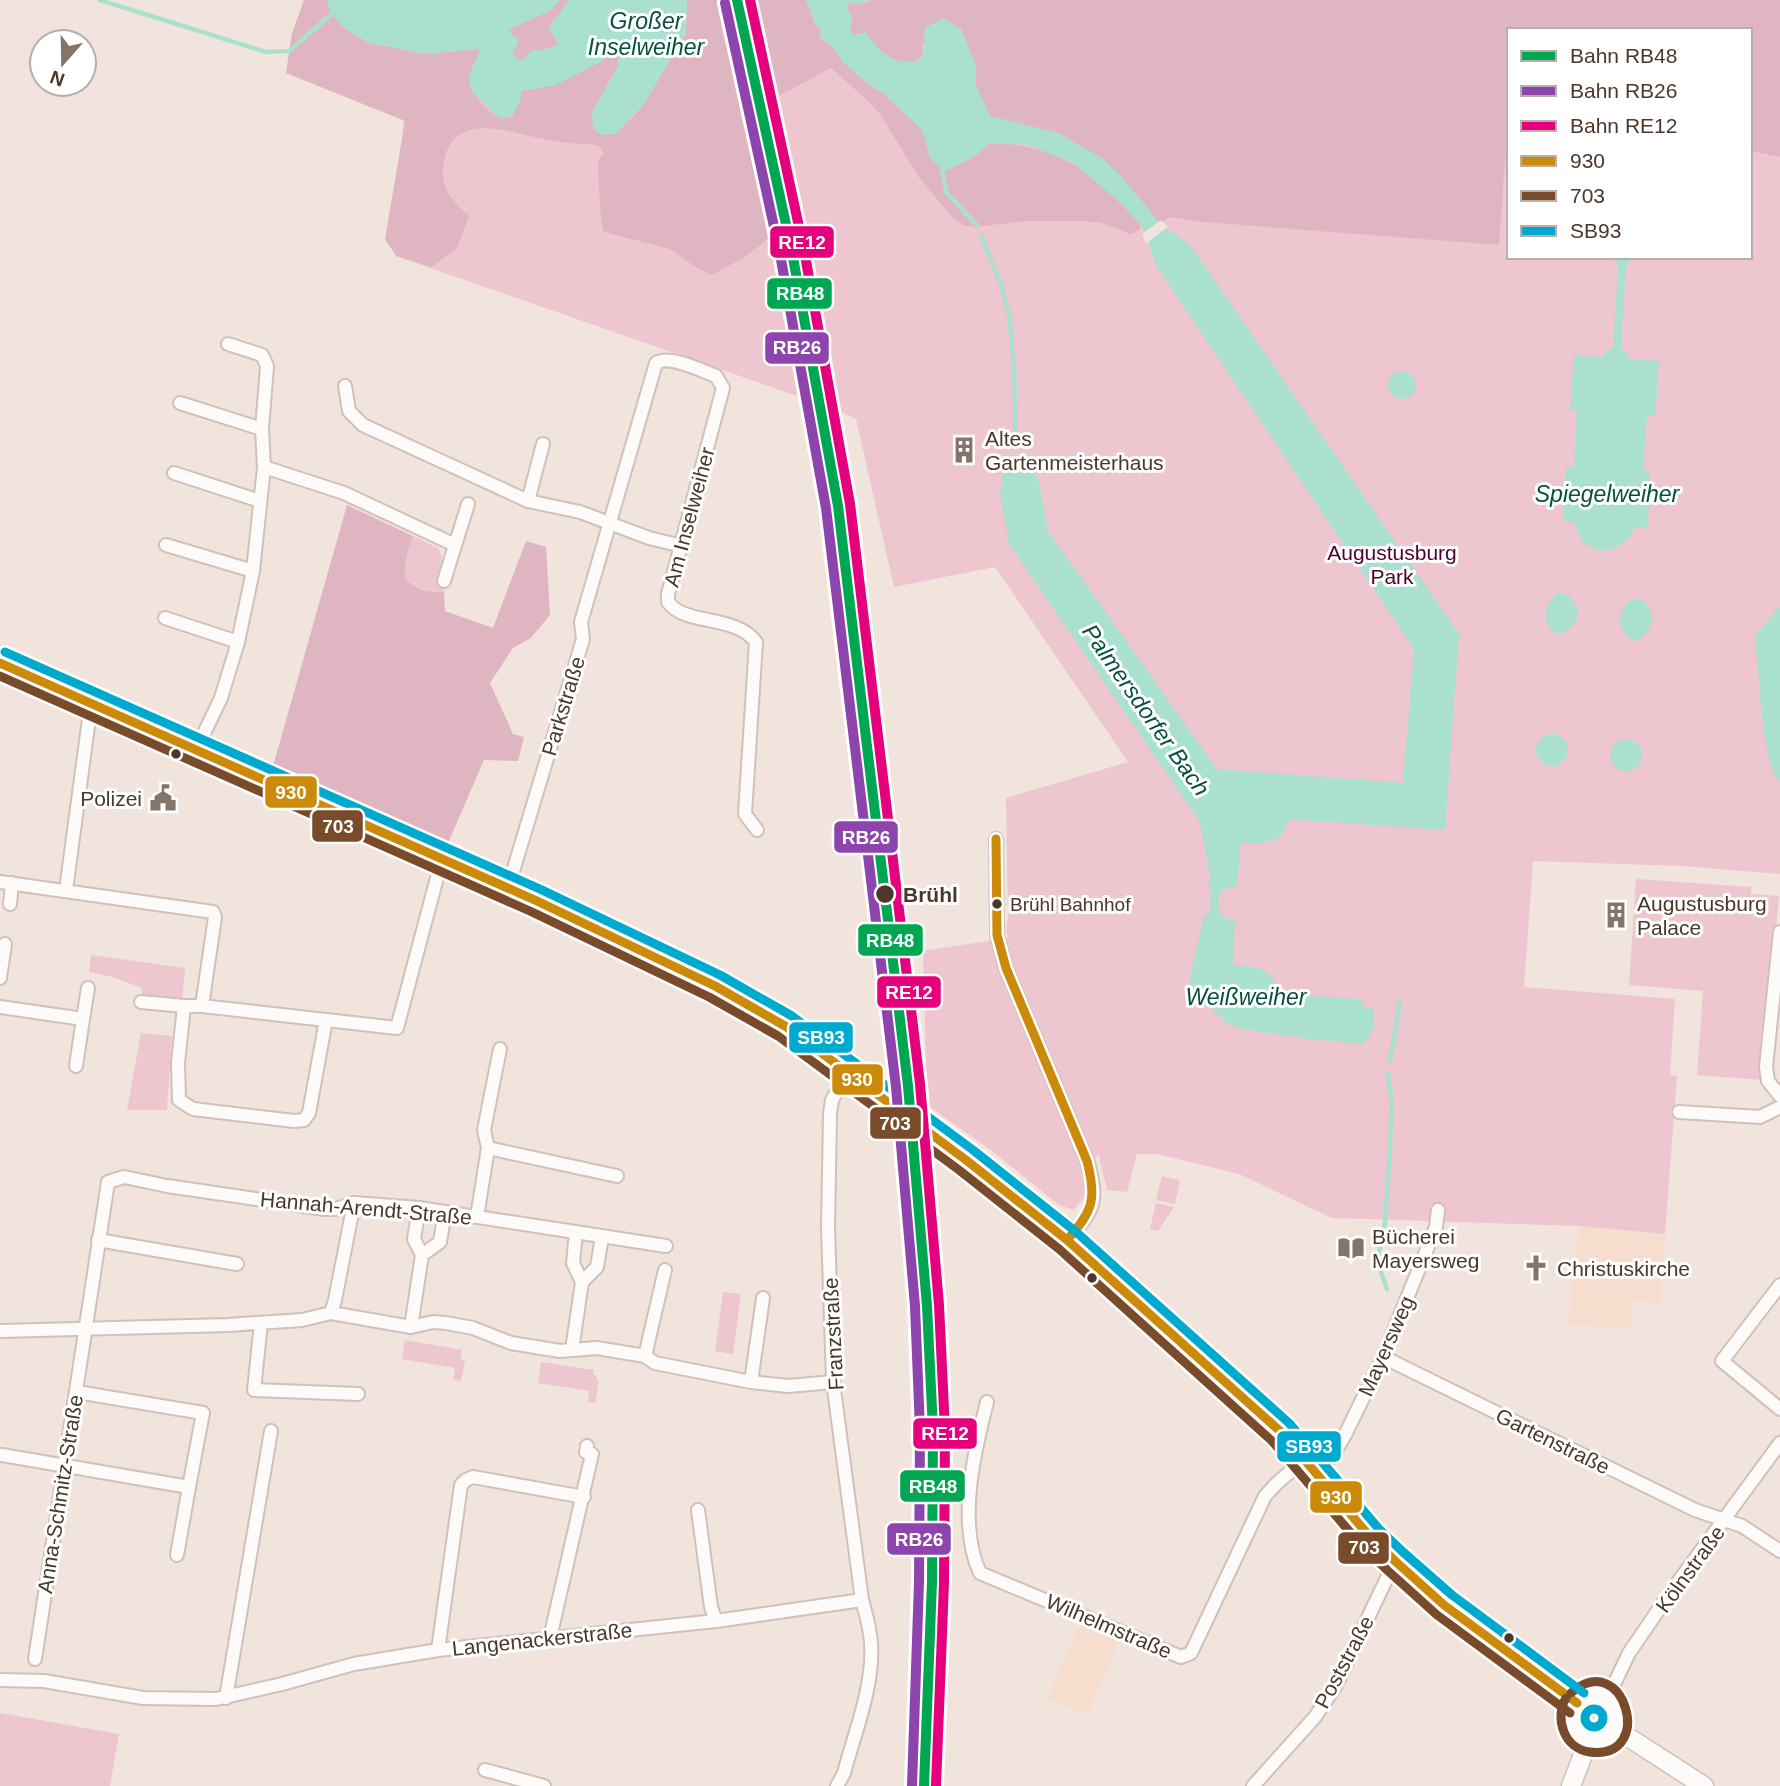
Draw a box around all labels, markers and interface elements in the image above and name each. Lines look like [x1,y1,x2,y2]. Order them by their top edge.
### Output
water label: Großer Inselweiher [588,8,706,60]
north arrow [28,28,98,98]
legend [1507,28,1752,259]
text: Bahn RB48 [1570,44,1677,67]
text: N [47,66,67,91]
text: Bahn RB26 [1570,79,1677,102]
text: Bahn RE12 [1570,114,1677,137]
text: 930 [1570,149,1605,172]
text: 703 [1570,184,1605,207]
text: SB93 [1570,219,1621,242]
line badge: RE12 [769,225,835,259]
text: RE12 [778,232,826,253]
line badge: RB48 [766,277,833,310]
text: RB48 [776,283,824,304]
line badge: RB26 [764,331,830,365]
text: RB26 [773,337,821,358]
place label: Altes Gartenmeisterhaus [985,427,1164,474]
building icon: Altes Gartenmeisterhaus [949,435,979,465]
street label: Am Inselweiher [659,445,719,589]
water label: Spiegelweiher [1535,481,1681,507]
park label: Augustusburg Park [1327,541,1457,588]
water label: Palmersdorfer Bach [1077,619,1215,801]
street label: Parkstraße [537,654,589,758]
unlabelled marker [169,747,183,761]
line badge: 930 [264,775,318,809]
text: 930 [275,782,307,803]
public building icon: Polizei [148,783,178,813]
place label: Polizei [80,787,142,810]
line badge: 703 [311,809,364,843]
text: 703 [322,816,354,837]
line badge: RB26 [833,820,899,854]
text: RB26 [842,827,890,848]
marker: Brühl [874,883,896,905]
place label: Brühl [903,883,958,906]
place label: Augustusburg Palace [1637,892,1767,939]
place label: Brühl Bahnhof [1010,894,1131,915]
marker: Brühl Bahnhof [990,897,1004,911]
building icon: Augustusburg Palace [1601,900,1631,930]
line badge: RB48 [857,923,924,957]
text: RB48 [866,930,914,951]
line badge: RE12 [876,975,942,1009]
text: RE12 [885,982,933,1003]
water label: Weißweiher [1186,984,1308,1010]
line badge: SB93 [788,1021,854,1054]
text: SB93 [797,1027,845,1048]
line badge: 930 [831,1063,884,1096]
text: 930 [841,1069,873,1090]
line badge: 703 [869,1106,922,1140]
text: 703 [879,1113,911,1134]
street label: Hannah-Arendt-Straße [259,1187,473,1229]
place label: Bücherei Mayersweg [1372,1225,1479,1272]
library icon: Bücherei Mayersweg [1336,1233,1366,1263]
church icon: Christuskirche [1521,1253,1551,1283]
place label: Christuskirche [1557,1257,1690,1280]
unlabelled marker [1085,1271,1099,1285]
street label: Franzstraße [819,1277,847,1391]
street label: Mayersweg [1354,1292,1418,1400]
street label: Anna-Schmitz-Straße [33,1393,87,1595]
street label: Gartenstraße [1492,1404,1614,1478]
line badge: RE12 [912,1417,978,1450]
text: RE12 [921,1423,969,1444]
line badge: SB93 [1276,1430,1342,1463]
text: SB93 [1285,1436,1333,1457]
line badge: RB48 [899,1469,966,1503]
text: RB48 [909,1476,957,1497]
line badge: 930 [1309,1480,1363,1514]
text: 930 [1320,1487,1352,1508]
street label: Kölnstraße [1651,1521,1729,1617]
line badge: RB26 [886,1522,952,1556]
text: RB26 [895,1529,943,1550]
line badge: 703 [1337,1531,1390,1565]
text: 703 [1348,1537,1380,1558]
street label: Wilhelmstraße [1043,1589,1175,1663]
street label: Poststraße [1310,1612,1378,1712]
street label: Langenackerstraße [451,1618,633,1660]
unlabelled marker [1502,1631,1516,1645]

